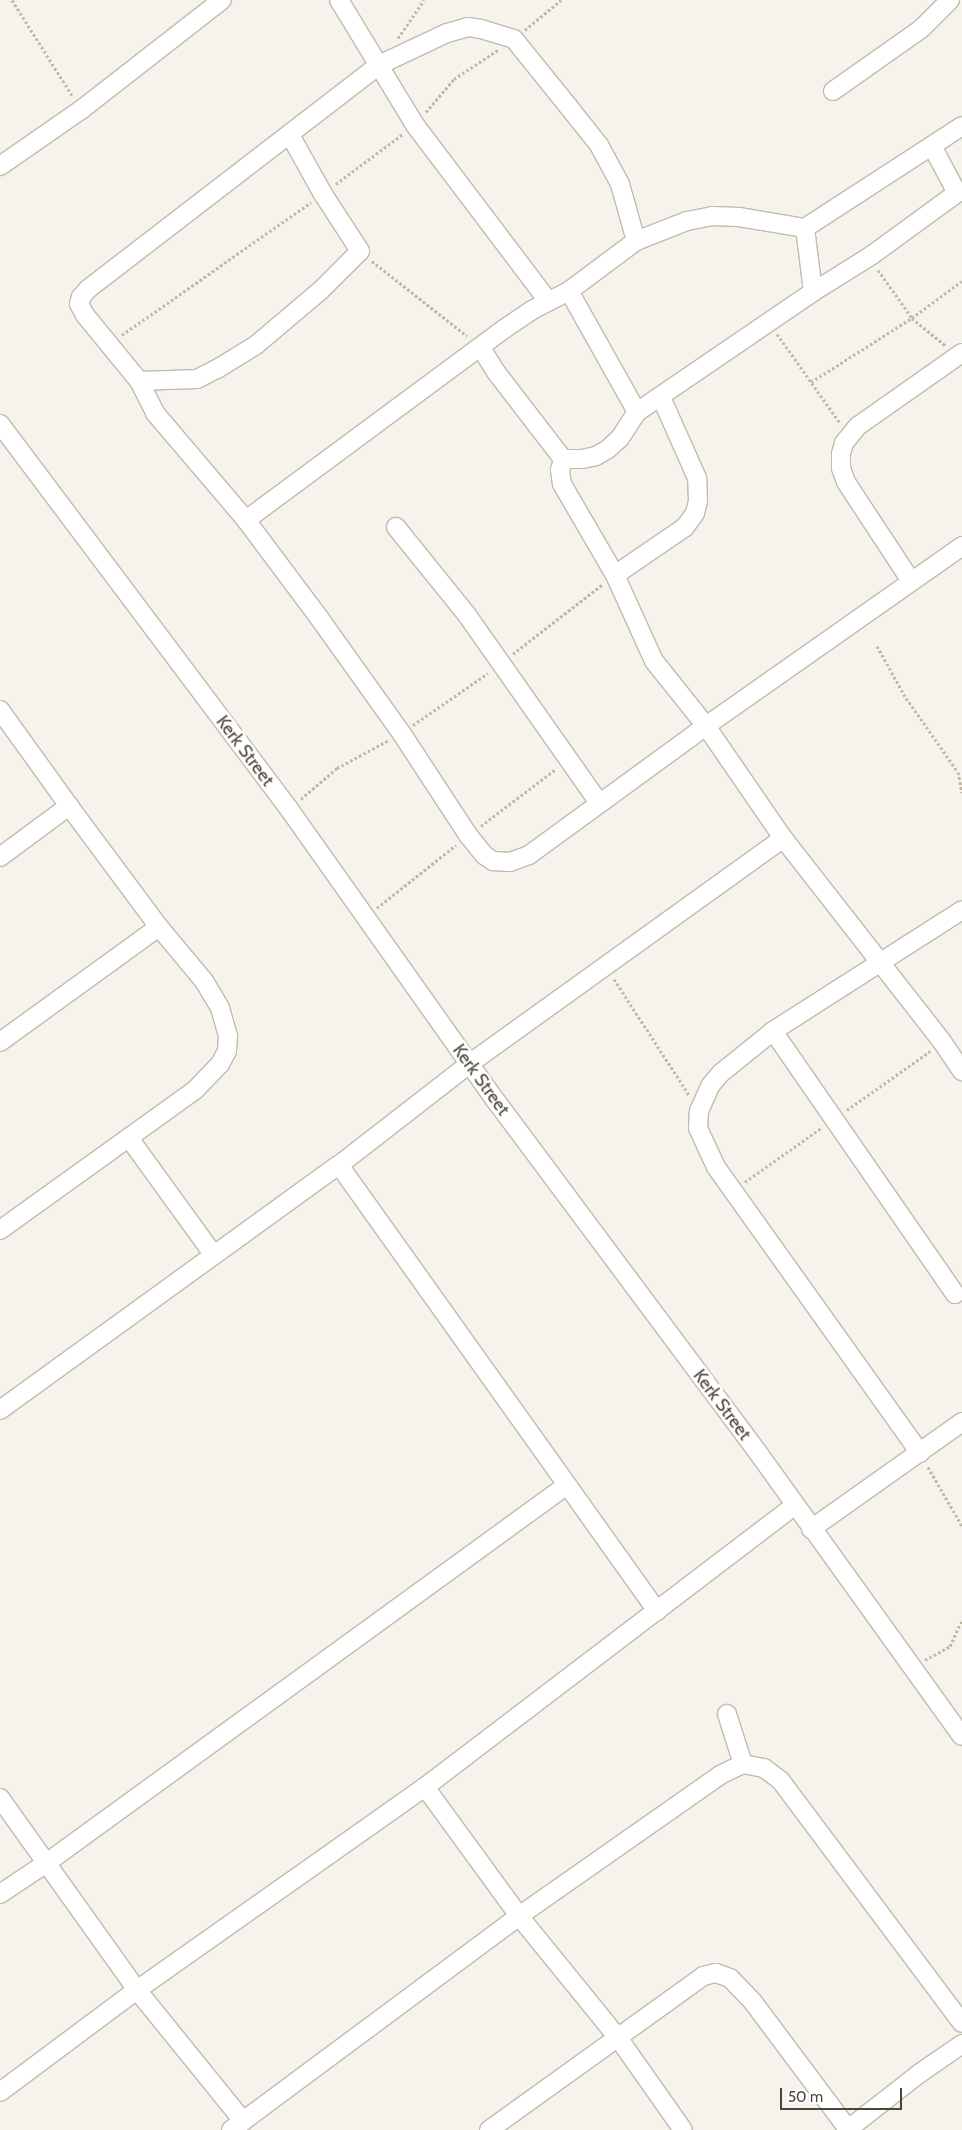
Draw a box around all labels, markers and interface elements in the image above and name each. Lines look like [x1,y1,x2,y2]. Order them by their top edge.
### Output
street label: Kerk Street [211,711,279,791]
street label: Kerk Street [448,1040,514,1120]
street label: Kerk Street [688,1365,756,1445]
scale bar [782,2078,904,2110]
text: 50 m [788,2088,823,2106]

